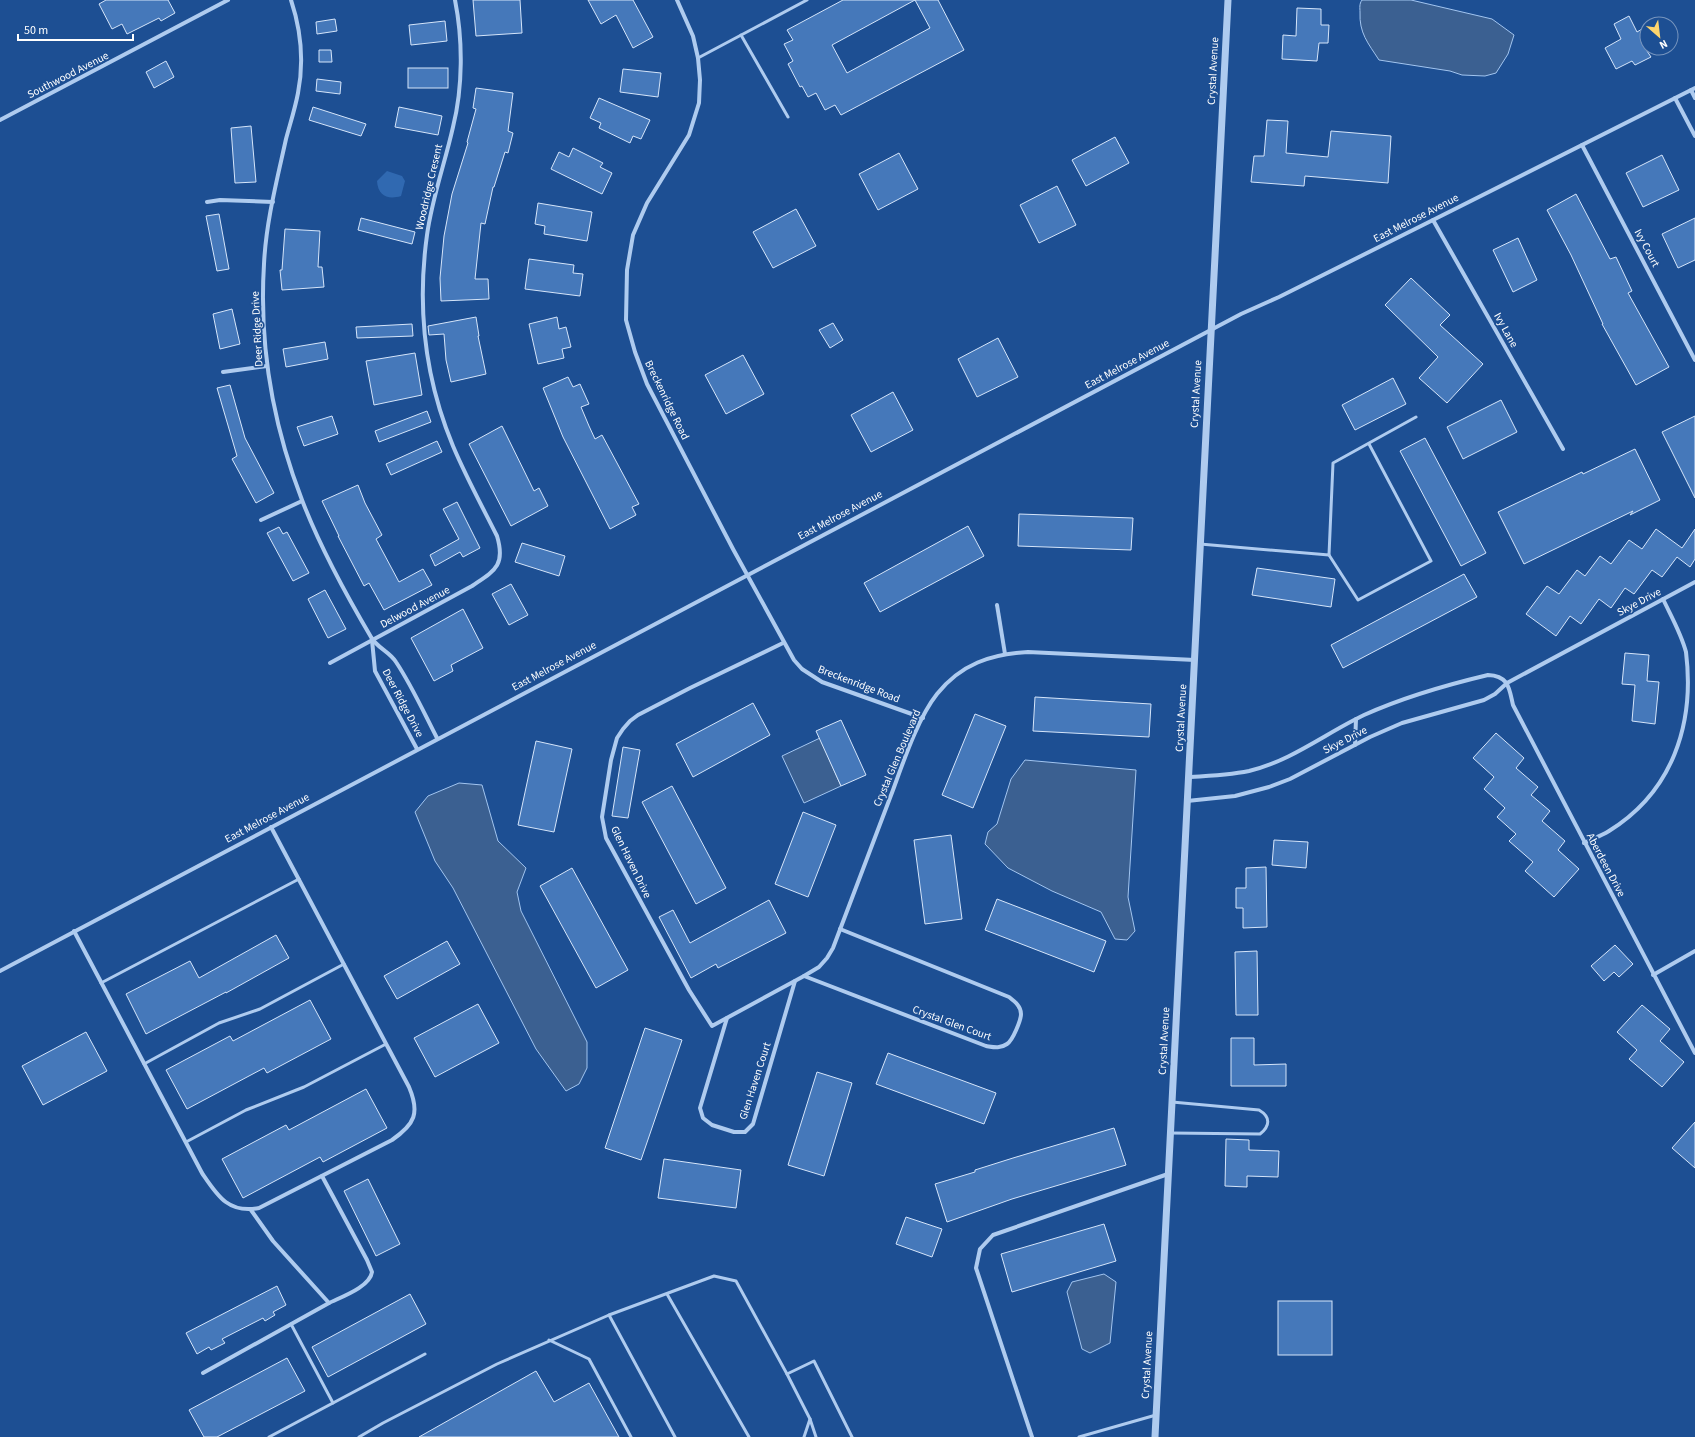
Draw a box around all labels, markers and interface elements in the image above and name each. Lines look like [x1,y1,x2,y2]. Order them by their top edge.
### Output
scale bar [18,16,133,42]
north arrow [1639,16,1679,56]
text: 50 m [24,22,48,39]
street label: Crystal Avenue [1204,36,1222,105]
text: N [1657,36,1670,53]
street label: Southwood Avenue [25,48,112,102]
street label: Woodridge Cresent [412,142,446,231]
street label: East Melrose Avenue [1371,190,1462,246]
street label: Ivy Court [1631,226,1663,270]
street label: Deer Ridge Drive [248,290,266,367]
street label: Ivy Lane [1490,310,1522,351]
street label: East Melrose Avenue [1082,335,1172,393]
street label: Breckenridge Road [641,358,693,442]
street label: Crystal Avenue [1187,359,1205,428]
street label: East Melrose Avenue [795,486,885,544]
street label: Delwood Avenue [377,582,453,632]
street label: Skye Drive [1614,584,1664,620]
street label: East Melrose Avenue [509,637,599,695]
street label: Breckenridge Road [816,661,902,707]
street label: Deer Ridge Drive [379,666,428,740]
street label: Crystal Avenue [1172,683,1190,752]
street label: Crystal Glen Boulevard [870,707,924,809]
street label: Skye Drive [1320,722,1370,758]
street label: East Melrose Avenue [222,789,312,847]
street label: Glen Haven Drive [607,823,655,901]
street label: Aberdeen Drive [1583,830,1629,900]
street label: Crystal Glen Court [910,1002,994,1044]
street label: Crystal Avenue [1155,1006,1173,1075]
street label: Glen Haven Court [735,1040,775,1122]
street label: Crystal Avenue [1138,1330,1156,1399]

